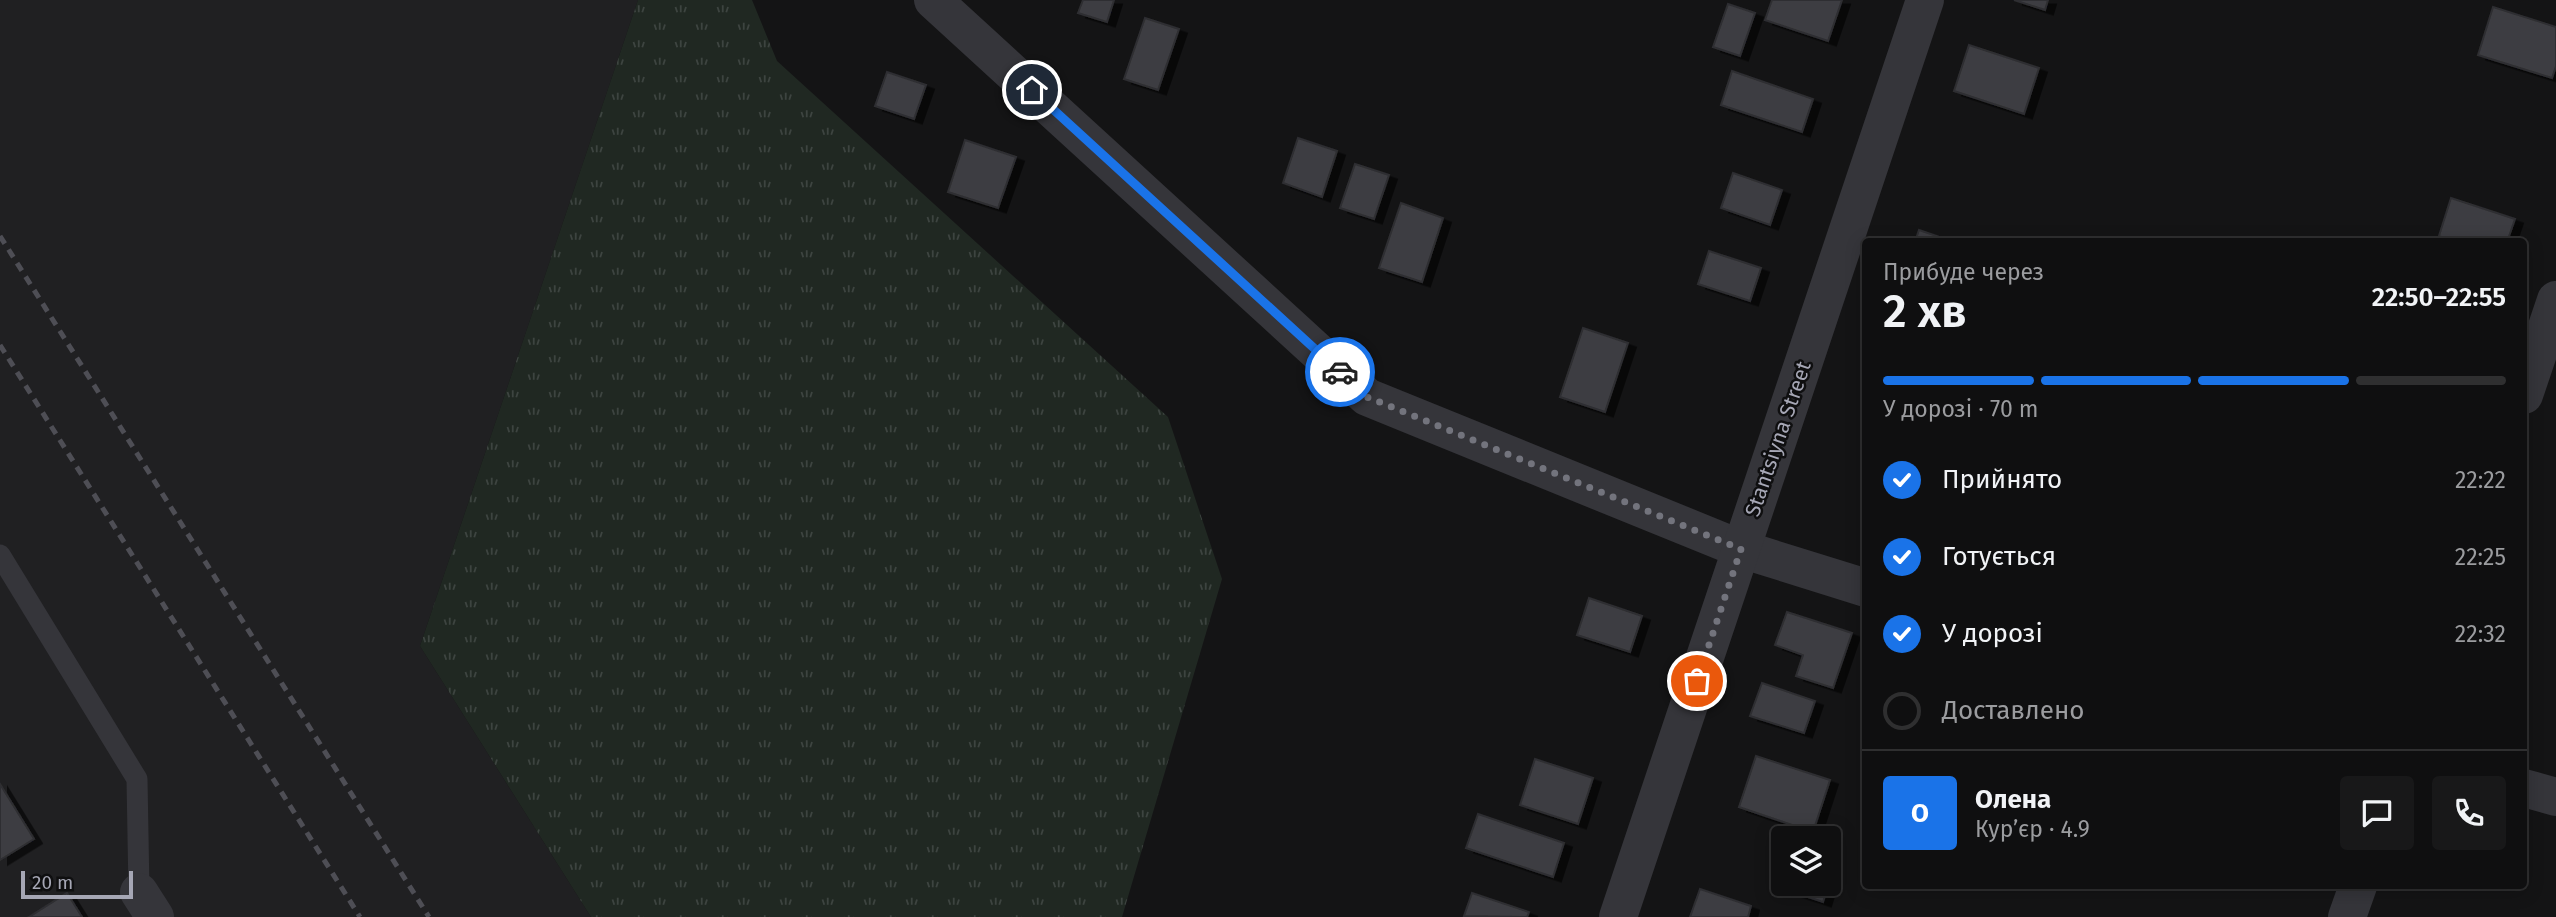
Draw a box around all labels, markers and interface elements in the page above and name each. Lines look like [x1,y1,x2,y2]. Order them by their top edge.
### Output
pin [1002,60,1062,120]
icon: home [1013,71,1051,109]
text: Прибуде через [1883,258,2044,286]
text: 22:50–22:55 [2372,282,2506,313]
text: 2 хв [1883,284,1967,339]
courier [1305,337,1375,407]
icon: car [1321,353,1359,391]
street label: Stantsiyna Street [1739,358,1817,520]
text: У дорозі · 70 m [1883,395,2039,423]
icon: check [1883,461,1921,499]
text: Прийнято [1942,464,2062,495]
text: 22:22 [2455,466,2506,494]
icon: check [1883,538,1921,576]
text: Готується [1942,541,2056,572]
text: 22:25 [2455,543,2506,571]
icon: check [1883,615,1921,653]
text: У дорозі [1942,618,2043,649]
text: 22:32 [2455,620,2506,648]
pin [1667,651,1727,711]
icon: bag [1678,662,1716,700]
text: Доставлено [1942,695,2084,726]
button: chat [2340,776,2414,850]
button: phone [2432,776,2506,850]
text: Олена [1975,784,2051,815]
text: О [1911,798,1929,829]
text: Кур’єр · 4.9 [1975,815,2090,843]
map controls [1771,826,1841,896]
button: layers [1771,826,1841,896]
scale bar [21,868,133,900]
text: 20 m [32,871,73,894]

